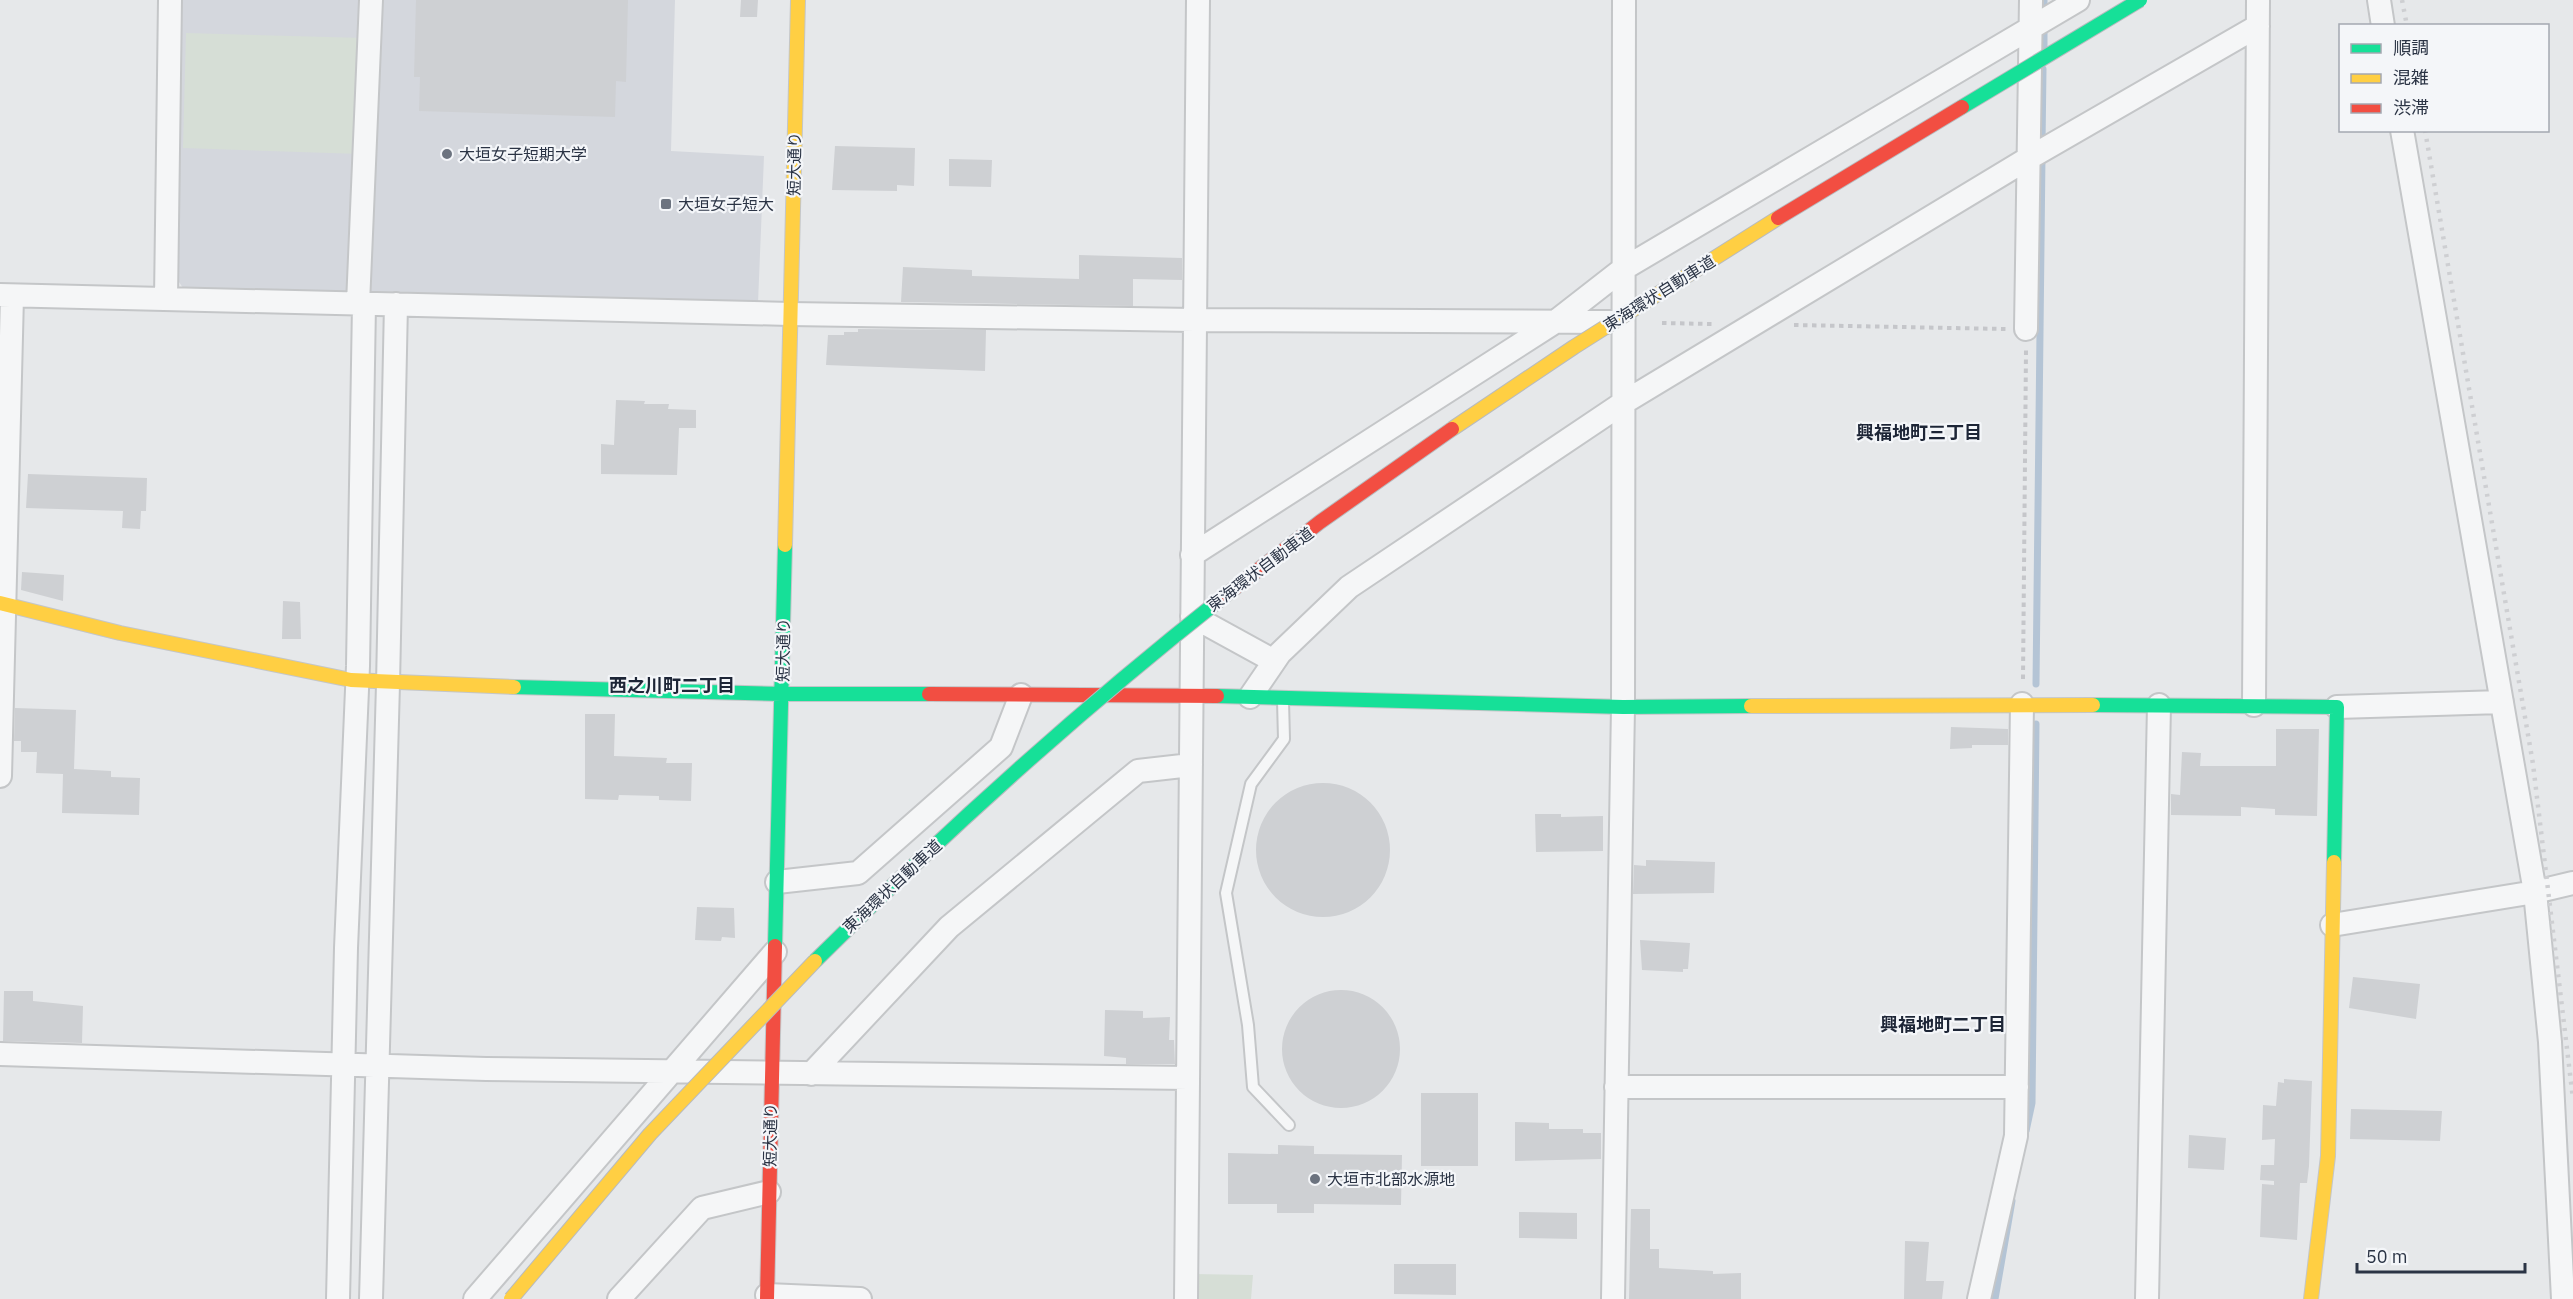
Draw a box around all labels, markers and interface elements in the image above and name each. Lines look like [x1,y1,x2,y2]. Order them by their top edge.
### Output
legend [2339,24,2549,132]
text: 順調 [2393,36,2429,59]
text: 混雑 [2393,66,2429,89]
text: 渋滞 [2393,96,2429,119]
street label: 短大通り [783,132,805,196]
place label: 大垣女子短期大学 [459,144,587,164]
marker: 大垣女子短期大学 [440,147,454,161]
place label: 大垣女子短大 [678,194,774,214]
marker: 大垣女子短大 [659,197,673,211]
street label: 東海環状自動車道 [1599,251,1719,335]
district label: 興福地町三丁目 [1856,421,1982,444]
street label: 東海環状自動車道 [1203,522,1317,616]
street label: 短大通り [772,618,794,682]
district label: 西之川町二丁目 [609,674,735,697]
street label: 東海環状自動車道 [838,835,946,937]
district label: 興福地町二丁目 [1880,1013,2006,1036]
street label: 短大通り [759,1103,781,1167]
place label: 大垣市北部水源地 [1327,1169,1455,1189]
marker: 大垣市北部水源地 [1308,1172,1322,1186]
scale bar [2357,1236,2525,1274]
text: 50 m [2366,1245,2408,1268]

